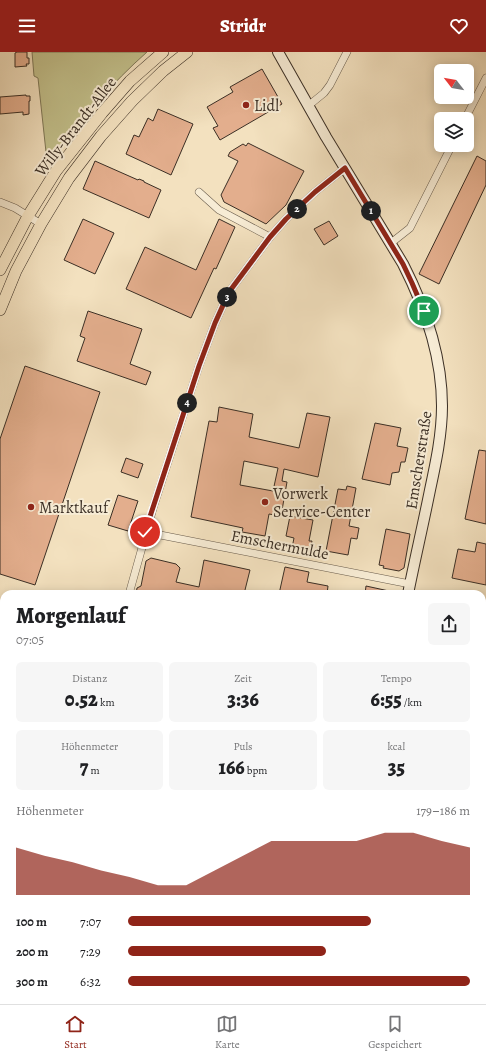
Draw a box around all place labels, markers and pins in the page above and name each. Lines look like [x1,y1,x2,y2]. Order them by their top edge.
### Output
place label: Lidl [254,95,279,117]
marker: Lidl [241,100,251,110]
pin: 2 [287,199,307,219]
pin: 1 [361,201,381,221]
pin: 3 [217,287,237,307]
pin [407,294,441,328]
pin: 4 [177,393,197,413]
place label: Vorwerk Service-Center [272,483,370,523]
place label: Marktkauf [39,497,111,519]
marker: Vorwerk Service-Center [260,497,270,507]
marker: Marktkauf [26,502,36,512]
pin [128,515,162,549]

